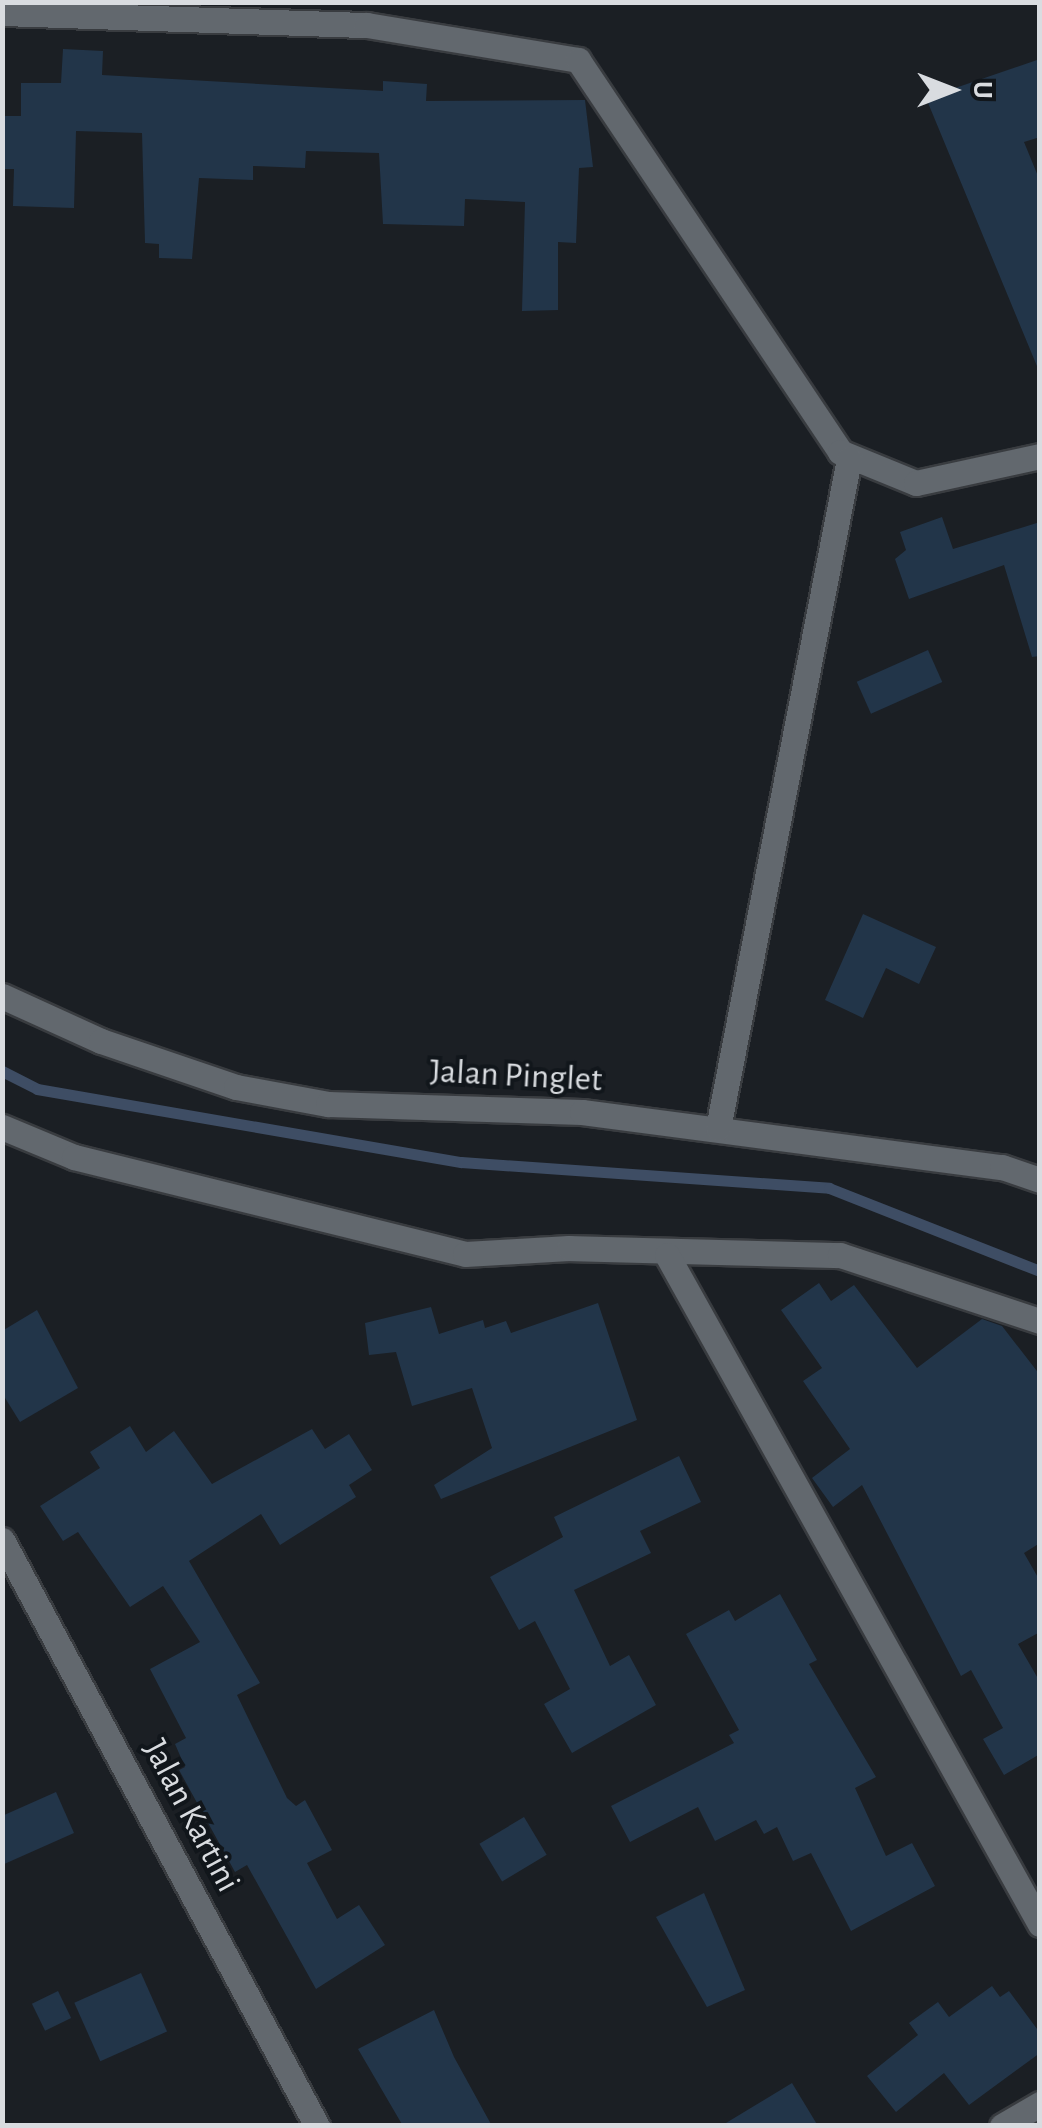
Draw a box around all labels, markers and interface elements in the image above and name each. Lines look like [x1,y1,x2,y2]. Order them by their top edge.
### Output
north arrow [902,40,1002,140]
text: U [968,81,996,99]
street label: Jalan Pinglet [429,1051,603,1101]
street label: Jalan Kartini [133,1733,249,1899]

